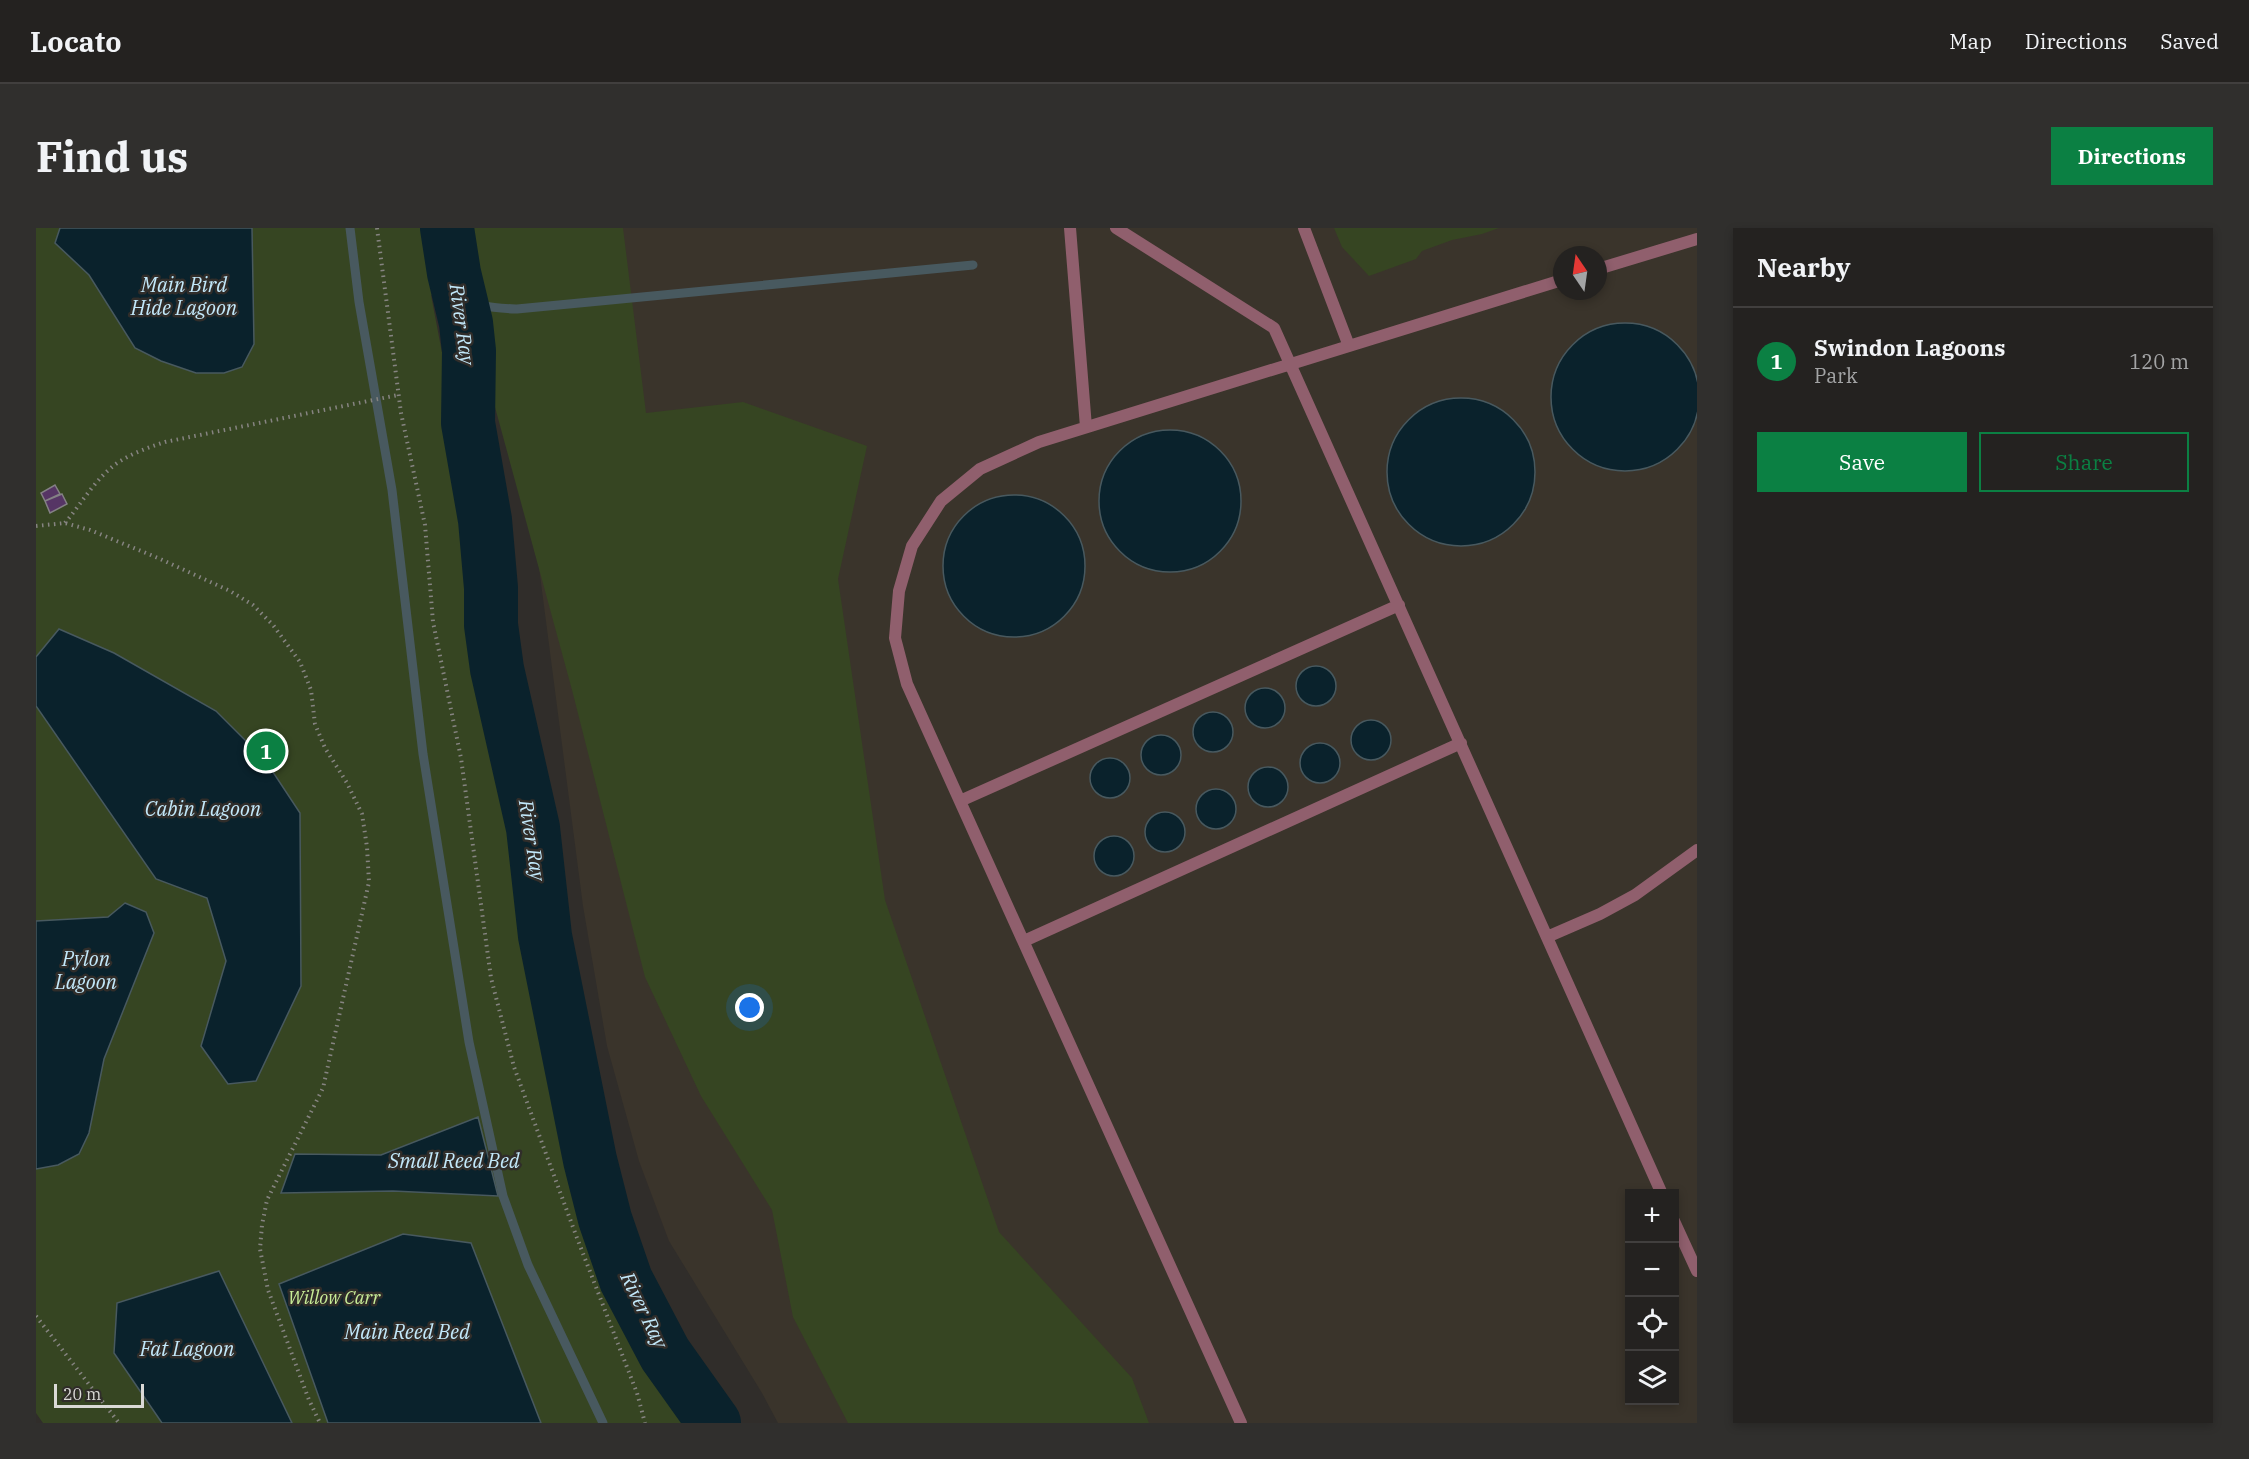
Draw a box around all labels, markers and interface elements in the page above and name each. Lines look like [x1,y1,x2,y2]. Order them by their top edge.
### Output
text: Locato [30,23,122,60]
text: Map [1949,27,1992,55]
text: Directions [2025,27,2127,55]
text: Saved [2160,27,2219,55]
button: Directions [2051,127,2213,185]
text: Find us [36,129,188,184]
north arrow [1553,246,1607,300]
text: Nearby [1757,250,1851,284]
water label: Main Bird Hide Lagoon [130,271,238,321]
water label: River Ray [443,281,482,368]
text: Swindon Lagoons [1814,333,2005,362]
text: 1 [1771,348,1783,375]
text: 120 m [2129,348,2189,375]
text: Park [1814,362,1858,389]
button: Save [1757,432,1967,492]
button: Share [1979,432,2189,492]
pin: 1 [246,728,286,774]
water label: Cabin Lagoon [145,795,262,822]
water label: River Ray [513,797,552,884]
water label: Pylon Lagoon [54,945,118,995]
your location [735,993,764,1022]
water label: Small Reed Bed [387,1147,521,1174]
map controls [1625,1189,1679,1405]
button: + [1625,1189,1679,1243]
button: − [1625,1243,1679,1297]
water label: River Ray [614,1266,675,1354]
park label: Willow Carr [288,1286,381,1309]
button: locate [1625,1297,1679,1351]
water label: Main Reed Bed [343,1318,471,1345]
water label: Fat Lagoon [139,1335,235,1362]
button: layers [1625,1351,1679,1405]
scale bar [54,1381,144,1408]
text: 20 m [63,1384,101,1404]

